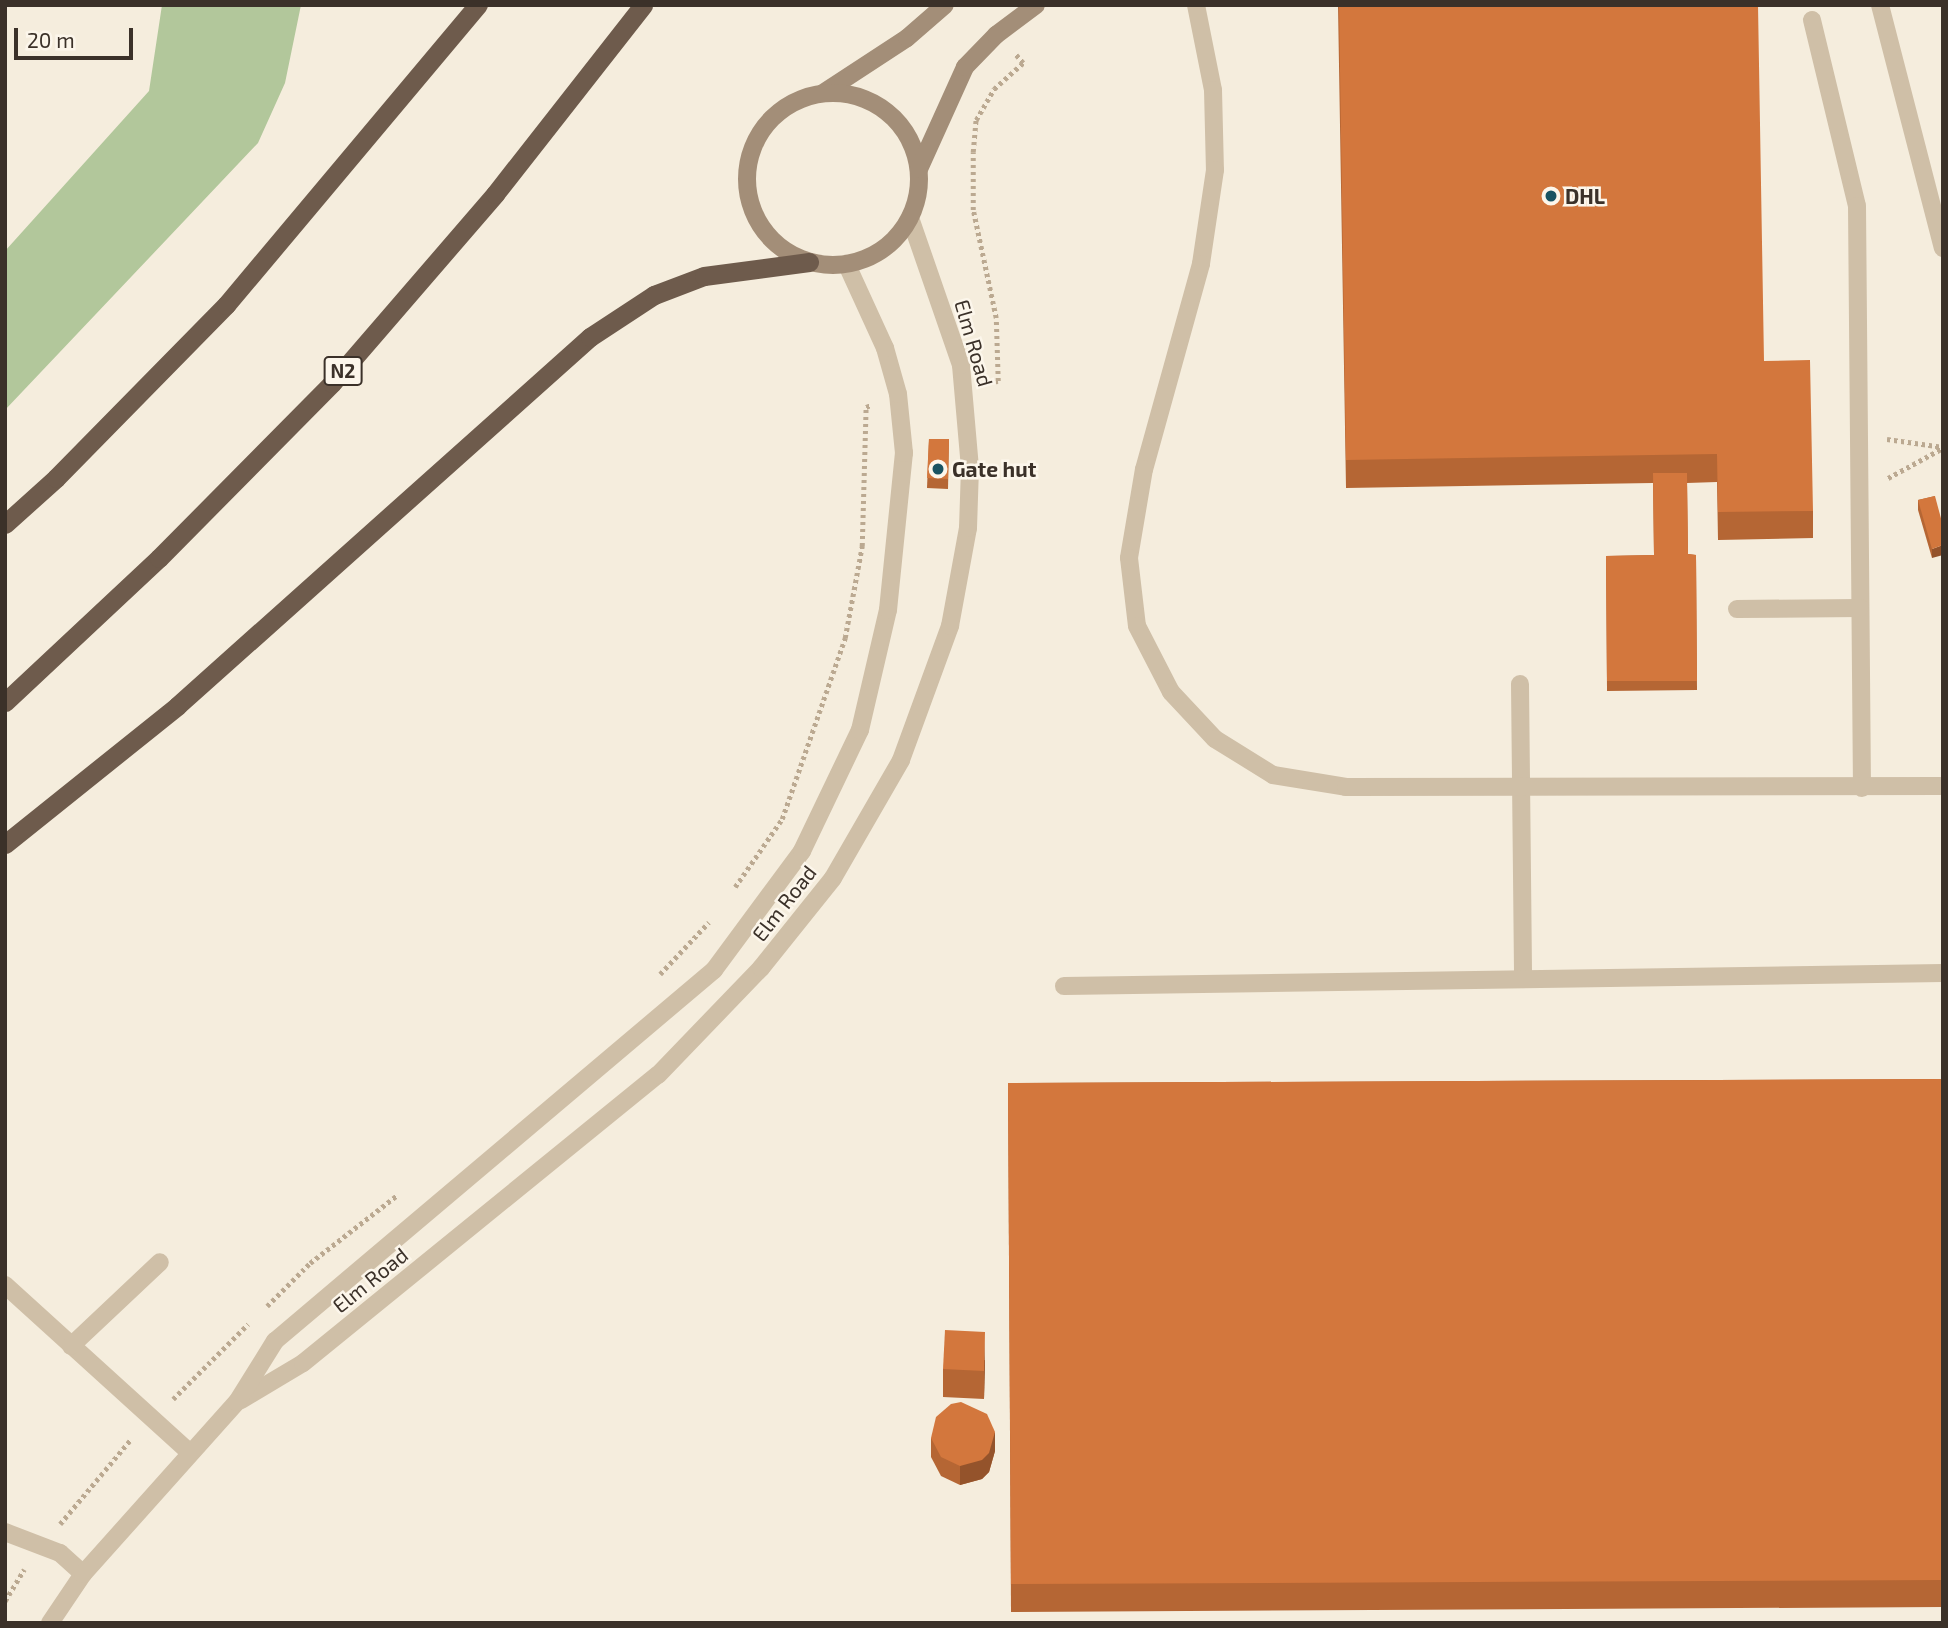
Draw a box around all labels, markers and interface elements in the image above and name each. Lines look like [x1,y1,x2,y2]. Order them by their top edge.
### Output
scale bar [18,14,136,58]
text: 20 m [27,27,75,52]
place label: DHL [1565,183,1605,209]
marker: DHL [1543,188,1559,204]
street label: Elm Road [950,297,998,389]
road number: N2 [322,356,364,386]
place label: Gate hut [952,456,1036,482]
marker: Gate hut [930,461,946,477]
street label: Elm Road [747,860,821,946]
street label: Elm Road [327,1242,413,1318]

